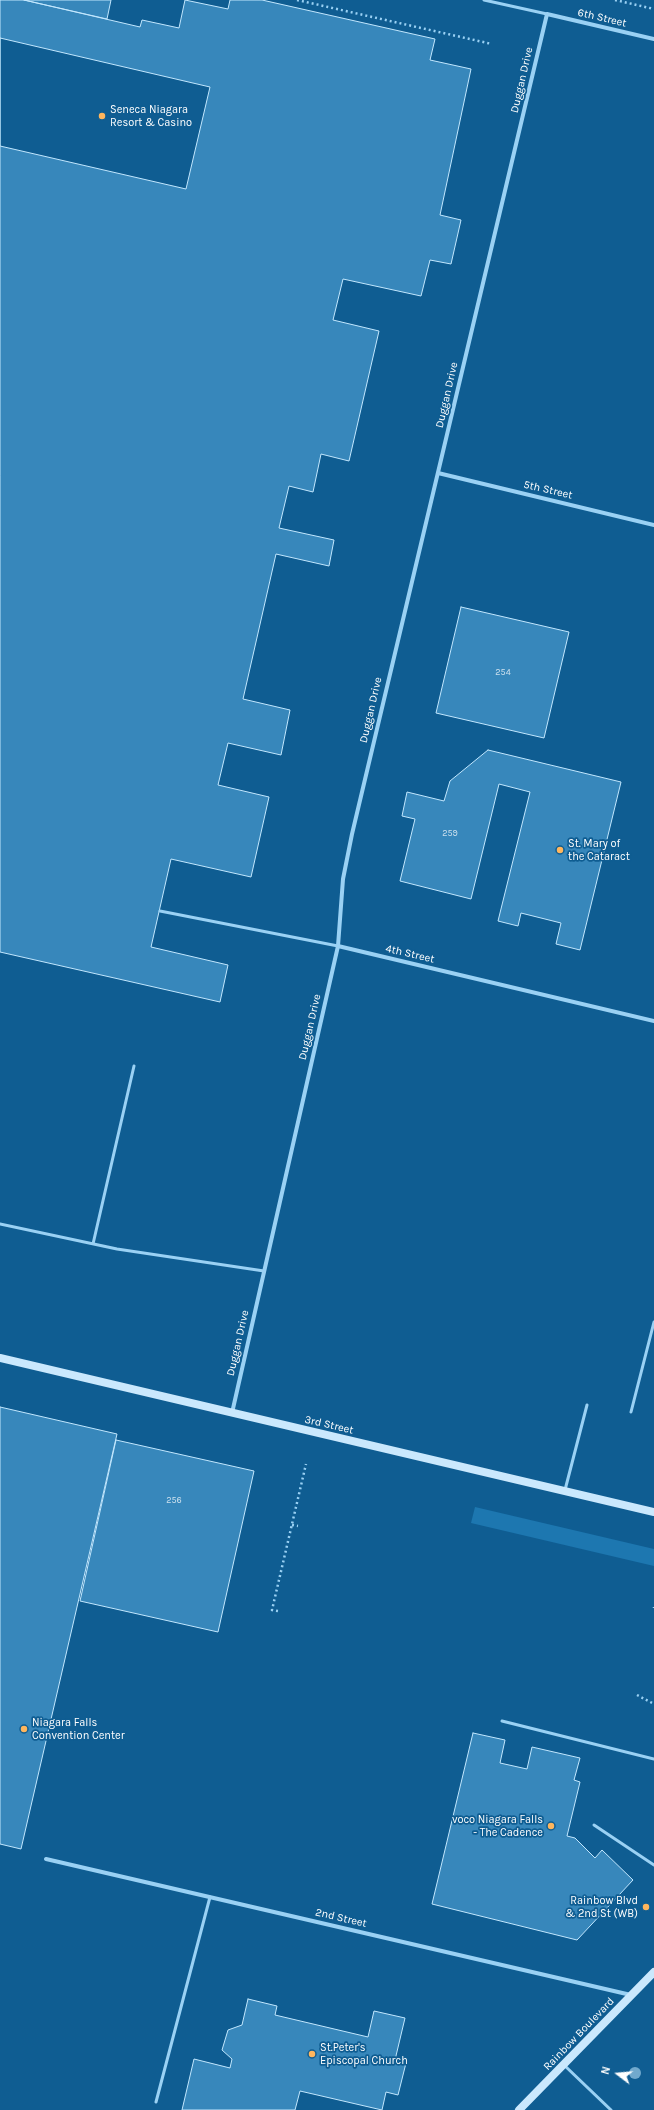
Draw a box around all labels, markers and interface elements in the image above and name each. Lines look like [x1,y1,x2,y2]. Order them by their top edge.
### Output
street label: 6th Street [576,6,628,30]
street label: Duggan Drive [508,46,536,114]
place label: Seneca Niagara Resort & Casino [110,103,192,129]
marker: Seneca Niagara Resort & Casino [97,111,107,121]
street label: Duggan Drive [433,361,461,429]
street label: 5th Street [522,478,574,502]
house number: 254 [495,667,511,677]
street label: Duggan Drive [357,676,385,744]
house number: 259 [442,828,458,838]
place label: St. Mary of the Cataract [568,837,630,863]
marker: St. Mary of the Cataract [555,845,565,855]
street label: 4th Street [384,942,436,966]
street label: Duggan Drive [296,993,324,1061]
street label: Duggan Drive [224,1309,252,1377]
street label: 3rd Street [303,1413,355,1437]
house number: 256 [166,1495,182,1505]
place label: Niagara Falls Convention Center [32,1716,125,1742]
marker: Niagara Falls Convention Center [19,1724,29,1734]
place label: voco Niagara Falls - The Cadence [452,1813,543,1839]
marker: voco Niagara Falls - The Cadence [546,1821,556,1831]
place label: Rainbow Blvd & 2nd St (WB) [565,1894,638,1920]
marker: Rainbow Blvd & 2nd St (WB) [641,1902,651,1912]
street label: 2nd Street [314,1906,368,1930]
street label: Rainbow Boulevard [541,1995,617,2073]
place label: St.Peter's Episcopal Church [320,2041,408,2067]
marker: St.Peter's Episcopal Church [307,2049,317,2059]
north arrow [598,2054,638,2094]
text: N [599,2065,613,2076]

